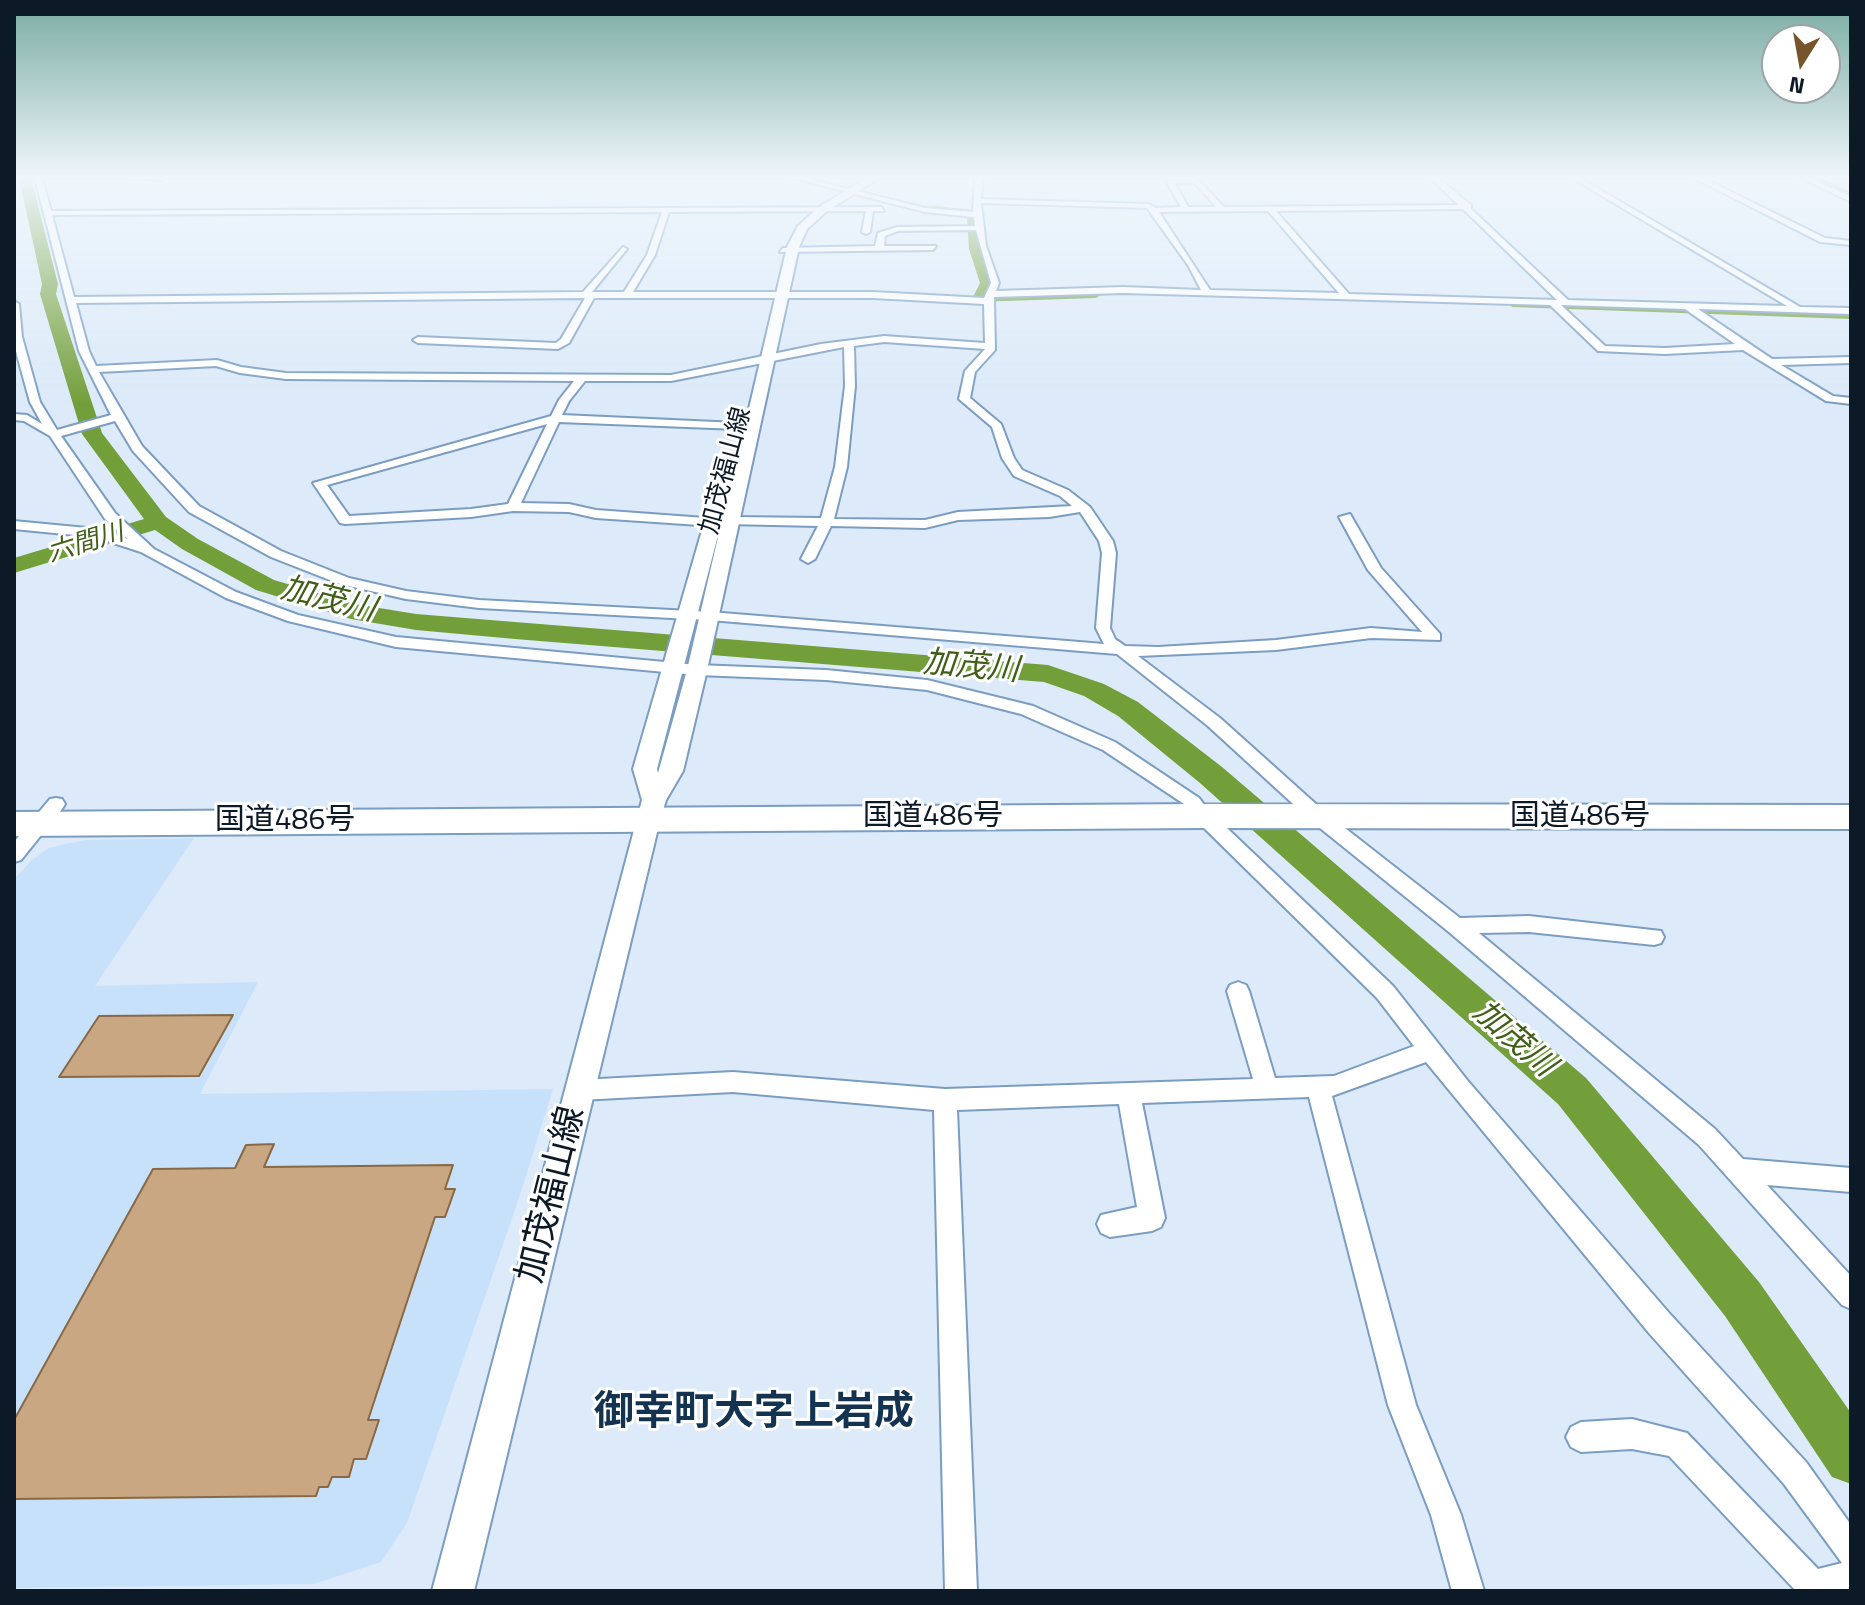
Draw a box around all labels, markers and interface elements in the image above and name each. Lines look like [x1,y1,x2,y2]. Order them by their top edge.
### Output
north arrow [1761,24,1841,104]
text: N [1786,67,1808,104]
street label: 加茂福山線 [695,404,759,538]
water label: 六間川 [44,518,128,570]
water label: 加茂川 [277,571,379,631]
water label: 加茂川 [922,645,1020,691]
street label: 国道486号 [863,800,1003,836]
street label: 国道486号 [1510,800,1650,836]
street label: 国道486号 [215,804,355,840]
water label: 加茂川 [1464,994,1562,1086]
street label: 加茂福山線 [510,1102,596,1288]
district label: 御幸町大字上岩成 [594,1390,914,1438]

